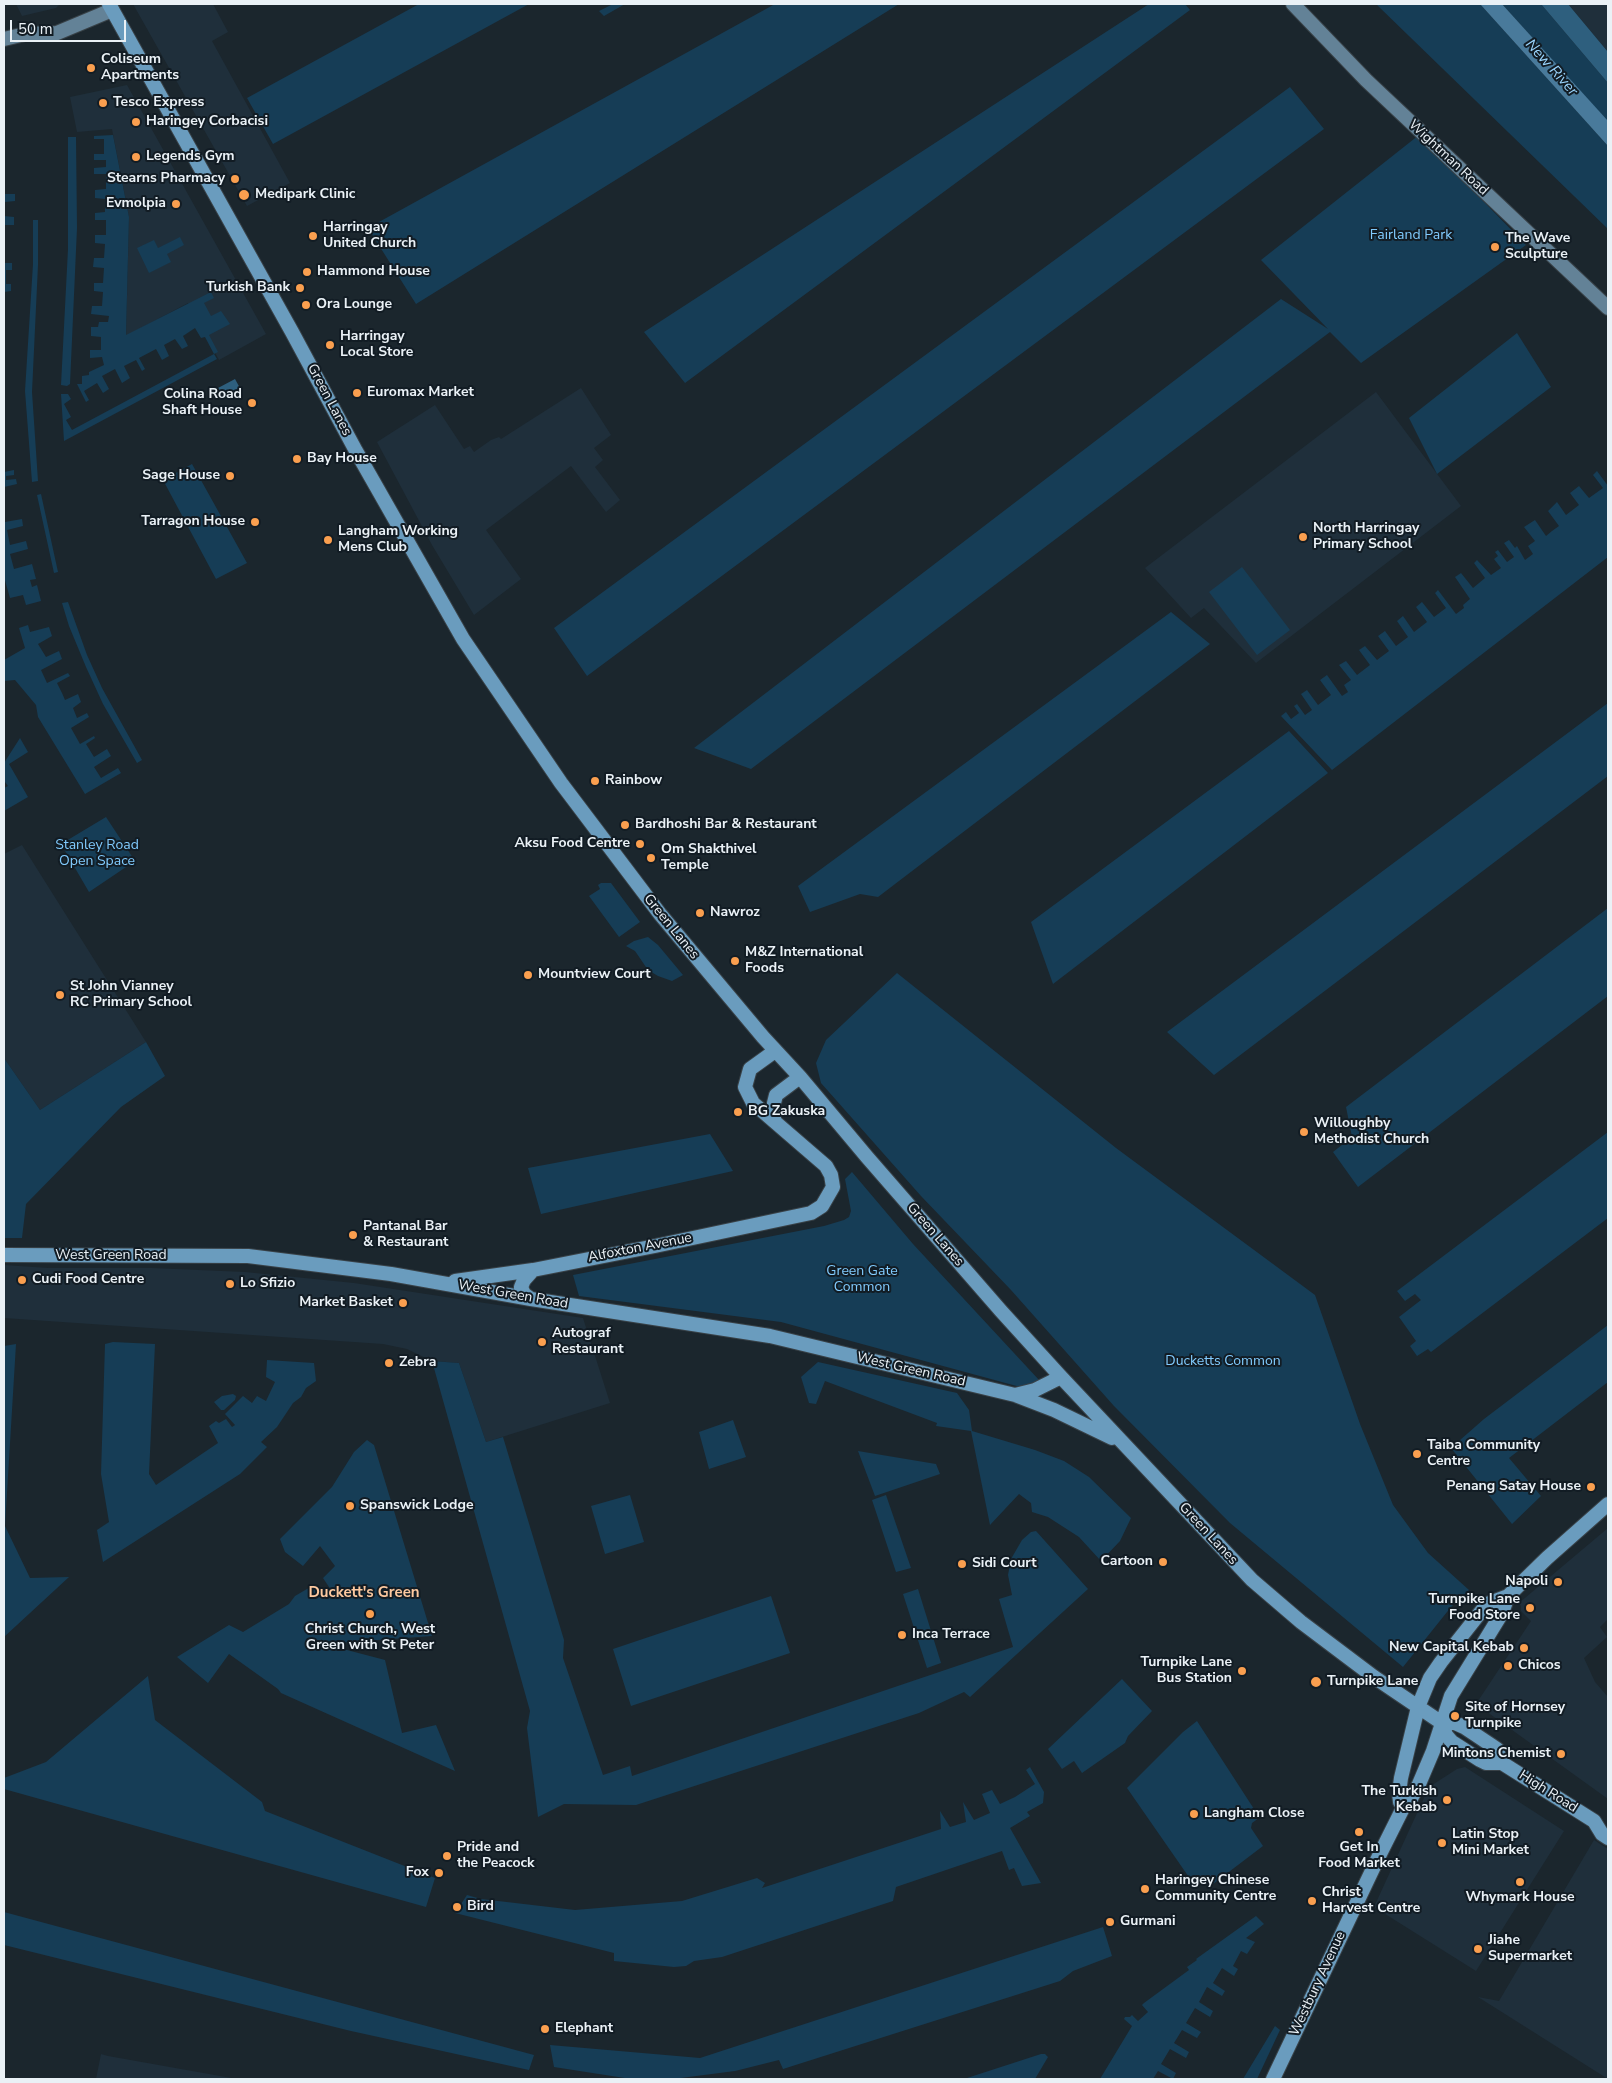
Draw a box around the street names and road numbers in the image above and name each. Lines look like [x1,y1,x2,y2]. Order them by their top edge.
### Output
street label: Wightman Road [1405,117,1491,199]
street label: Green Lanes [303,361,355,439]
street label: Green Lanes [640,891,702,963]
street label: Green Lanes [903,1200,967,1270]
street label: Alfoxton Avenue [587,1230,693,1266]
street label: West Green Road [55,1248,167,1264]
street label: West Green Road [457,1277,569,1313]
street label: West Green Road [855,1349,967,1391]
street label: Green Lanes [1175,1499,1241,1569]
street label: High Road [1515,1767,1581,1817]
street label: Westbury Avenue [1286,1929,1350,2039]

